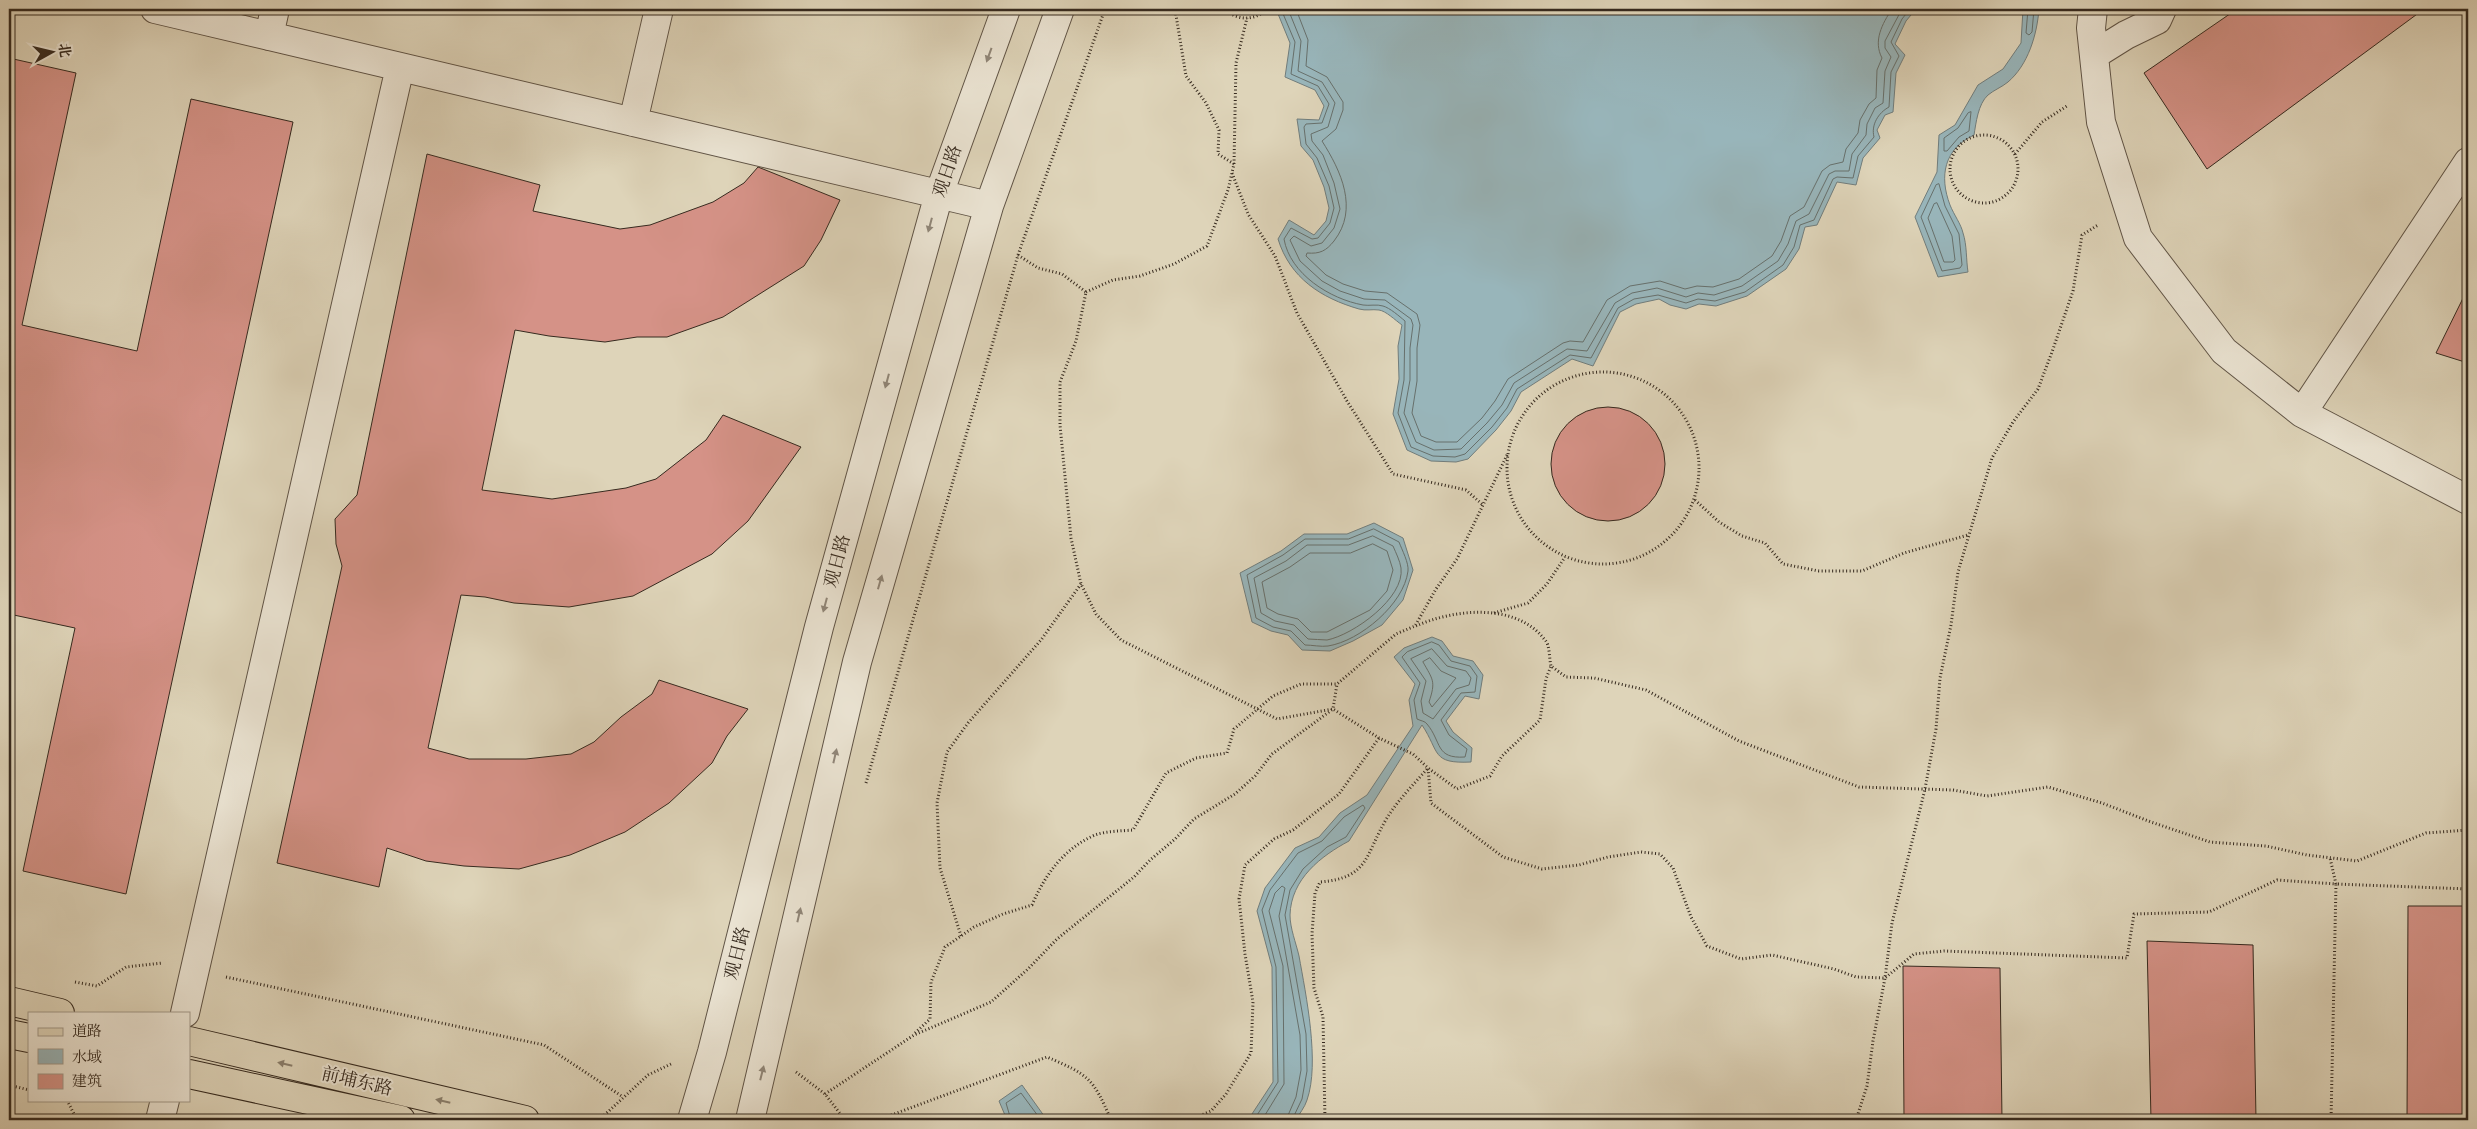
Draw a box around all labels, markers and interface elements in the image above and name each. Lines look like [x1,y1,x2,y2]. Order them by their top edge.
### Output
north arrow [28,28,78,78]
text: 北 [54,42,75,59]
one-way arrow [985,47,992,62]
street label: 观日路 [927,142,968,201]
one-way arrow [926,217,934,232]
one-way arrow [883,374,891,389]
street label: 观日路 [818,532,857,590]
one-way arrow [877,575,885,590]
one-way arrow [820,598,828,613]
one-way arrow [831,749,839,764]
one-way arrow [795,907,803,922]
street label: 观日路 [719,924,756,982]
legend [28,1012,190,1102]
text: 道路 [72,1021,102,1041]
text: 水域 [72,1047,102,1067]
one-way arrow [278,1060,293,1068]
street label: 前埔东路 [319,1061,395,1102]
one-way arrow [758,1065,766,1080]
text: 建筑 [72,1071,102,1091]
one-way arrow [436,1097,451,1105]

